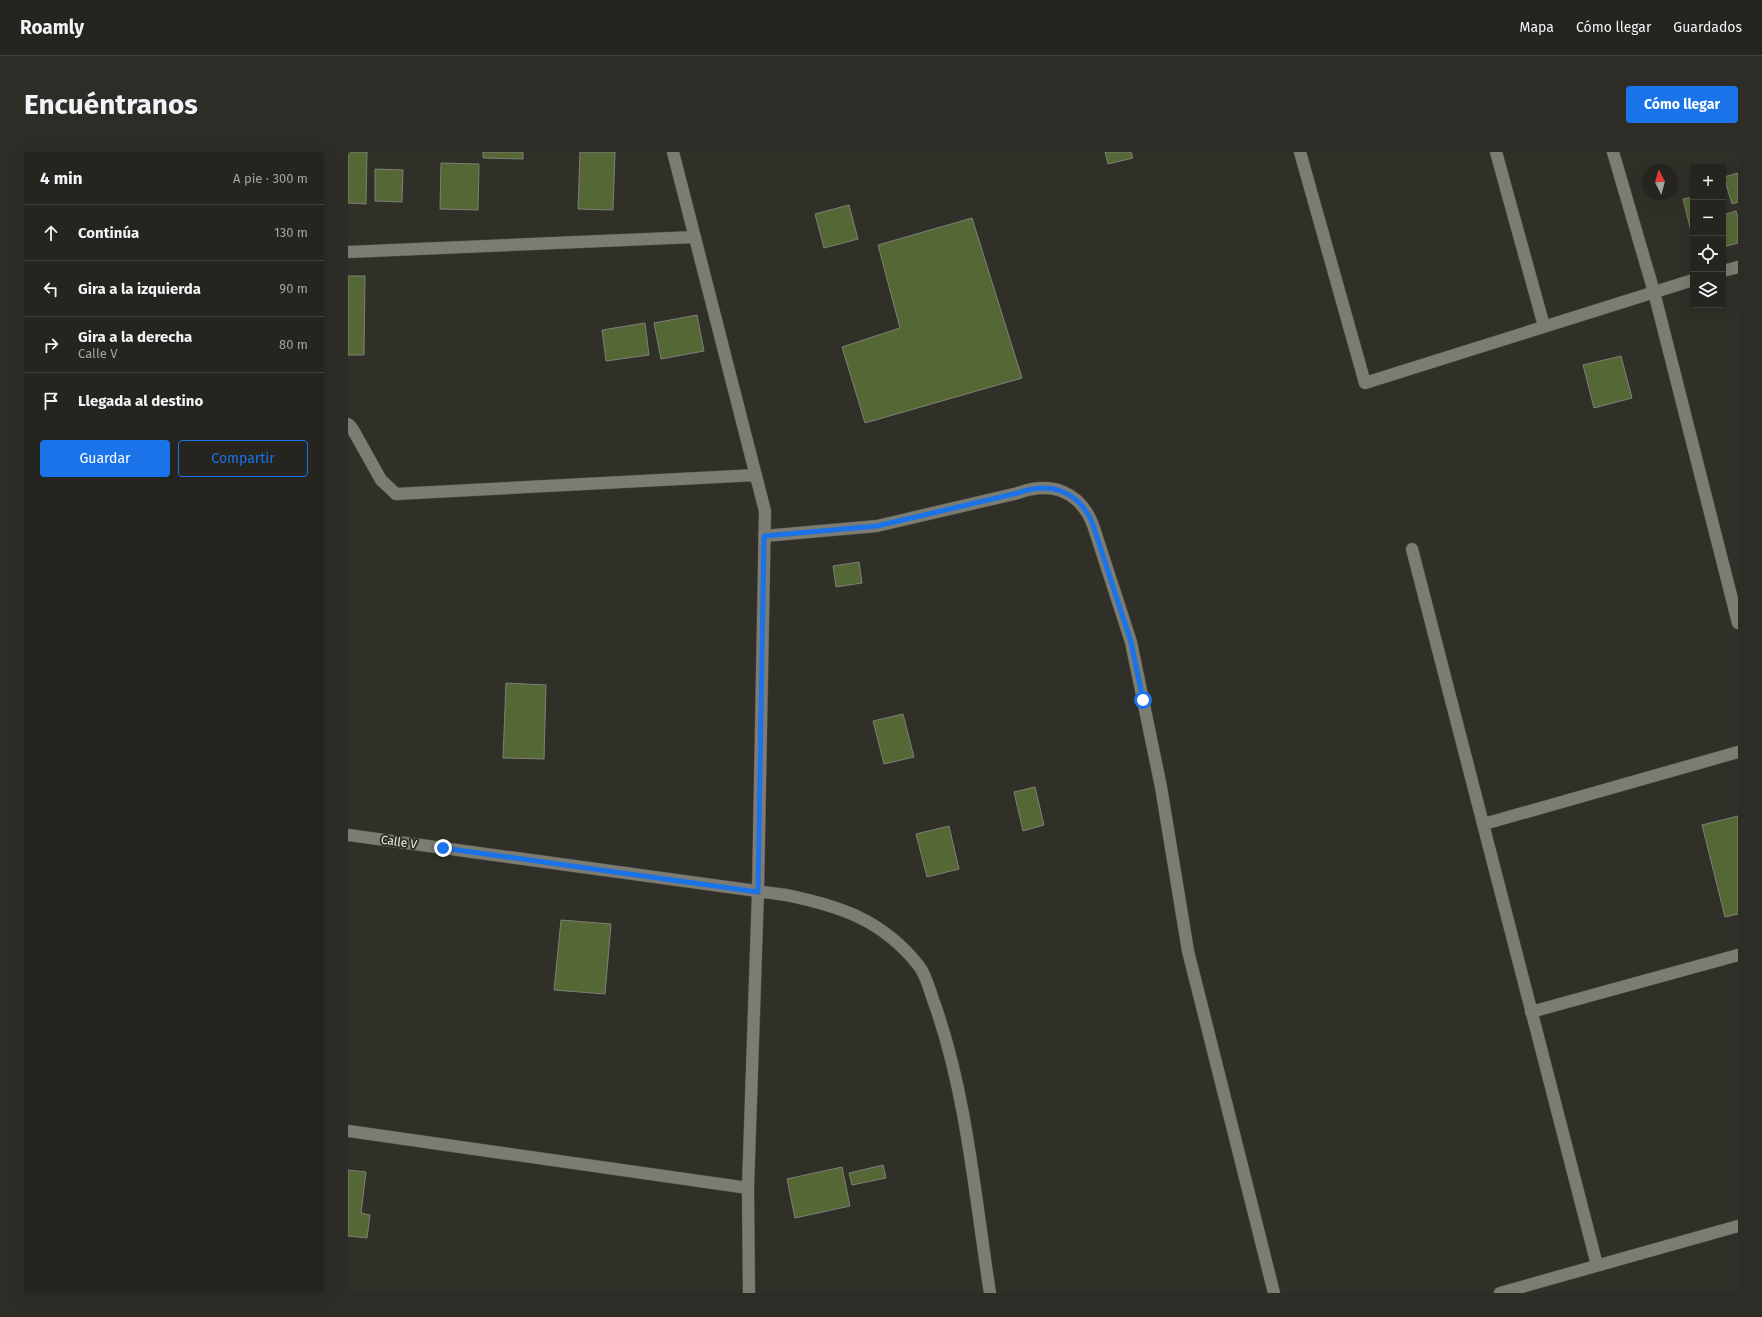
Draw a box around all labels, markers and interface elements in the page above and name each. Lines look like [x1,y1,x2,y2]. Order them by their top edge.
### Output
text: Roamly [20,16,84,39]
text: Mapa [1520,19,1554,36]
text: Cómo llegar [1576,19,1651,36]
text: Guardados [1673,19,1742,36]
button: Cómo llegar [1626,86,1738,123]
text: Encuéntranos [24,88,198,121]
north arrow [1642,164,1678,200]
map controls [1690,164,1726,308]
button: + [1690,164,1726,200]
text: 4 min [40,168,83,189]
text: A pie · 300 m [233,171,308,186]
button: − [1690,200,1726,236]
icon: ahead [40,222,62,244]
text: Continúa [78,224,139,242]
text: 130 m [274,225,308,240]
button: locate [1690,236,1726,272]
button: layers [1690,272,1726,308]
icon: left [40,278,62,300]
text: Gira a la izquierda [78,280,201,298]
text: 90 m [279,281,308,296]
text: Gira a la derecha [78,328,192,346]
icon: right [40,334,62,356]
text: 80 m [279,337,308,352]
text: Calle V [78,346,117,361]
icon: arrive [40,390,62,412]
text: Llegada al destino [78,392,203,410]
button: Guardar [40,440,170,477]
button: Compartir [178,440,308,477]
route start [1134,691,1152,709]
street label: Calle V [380,833,418,852]
route end [434,839,452,857]

